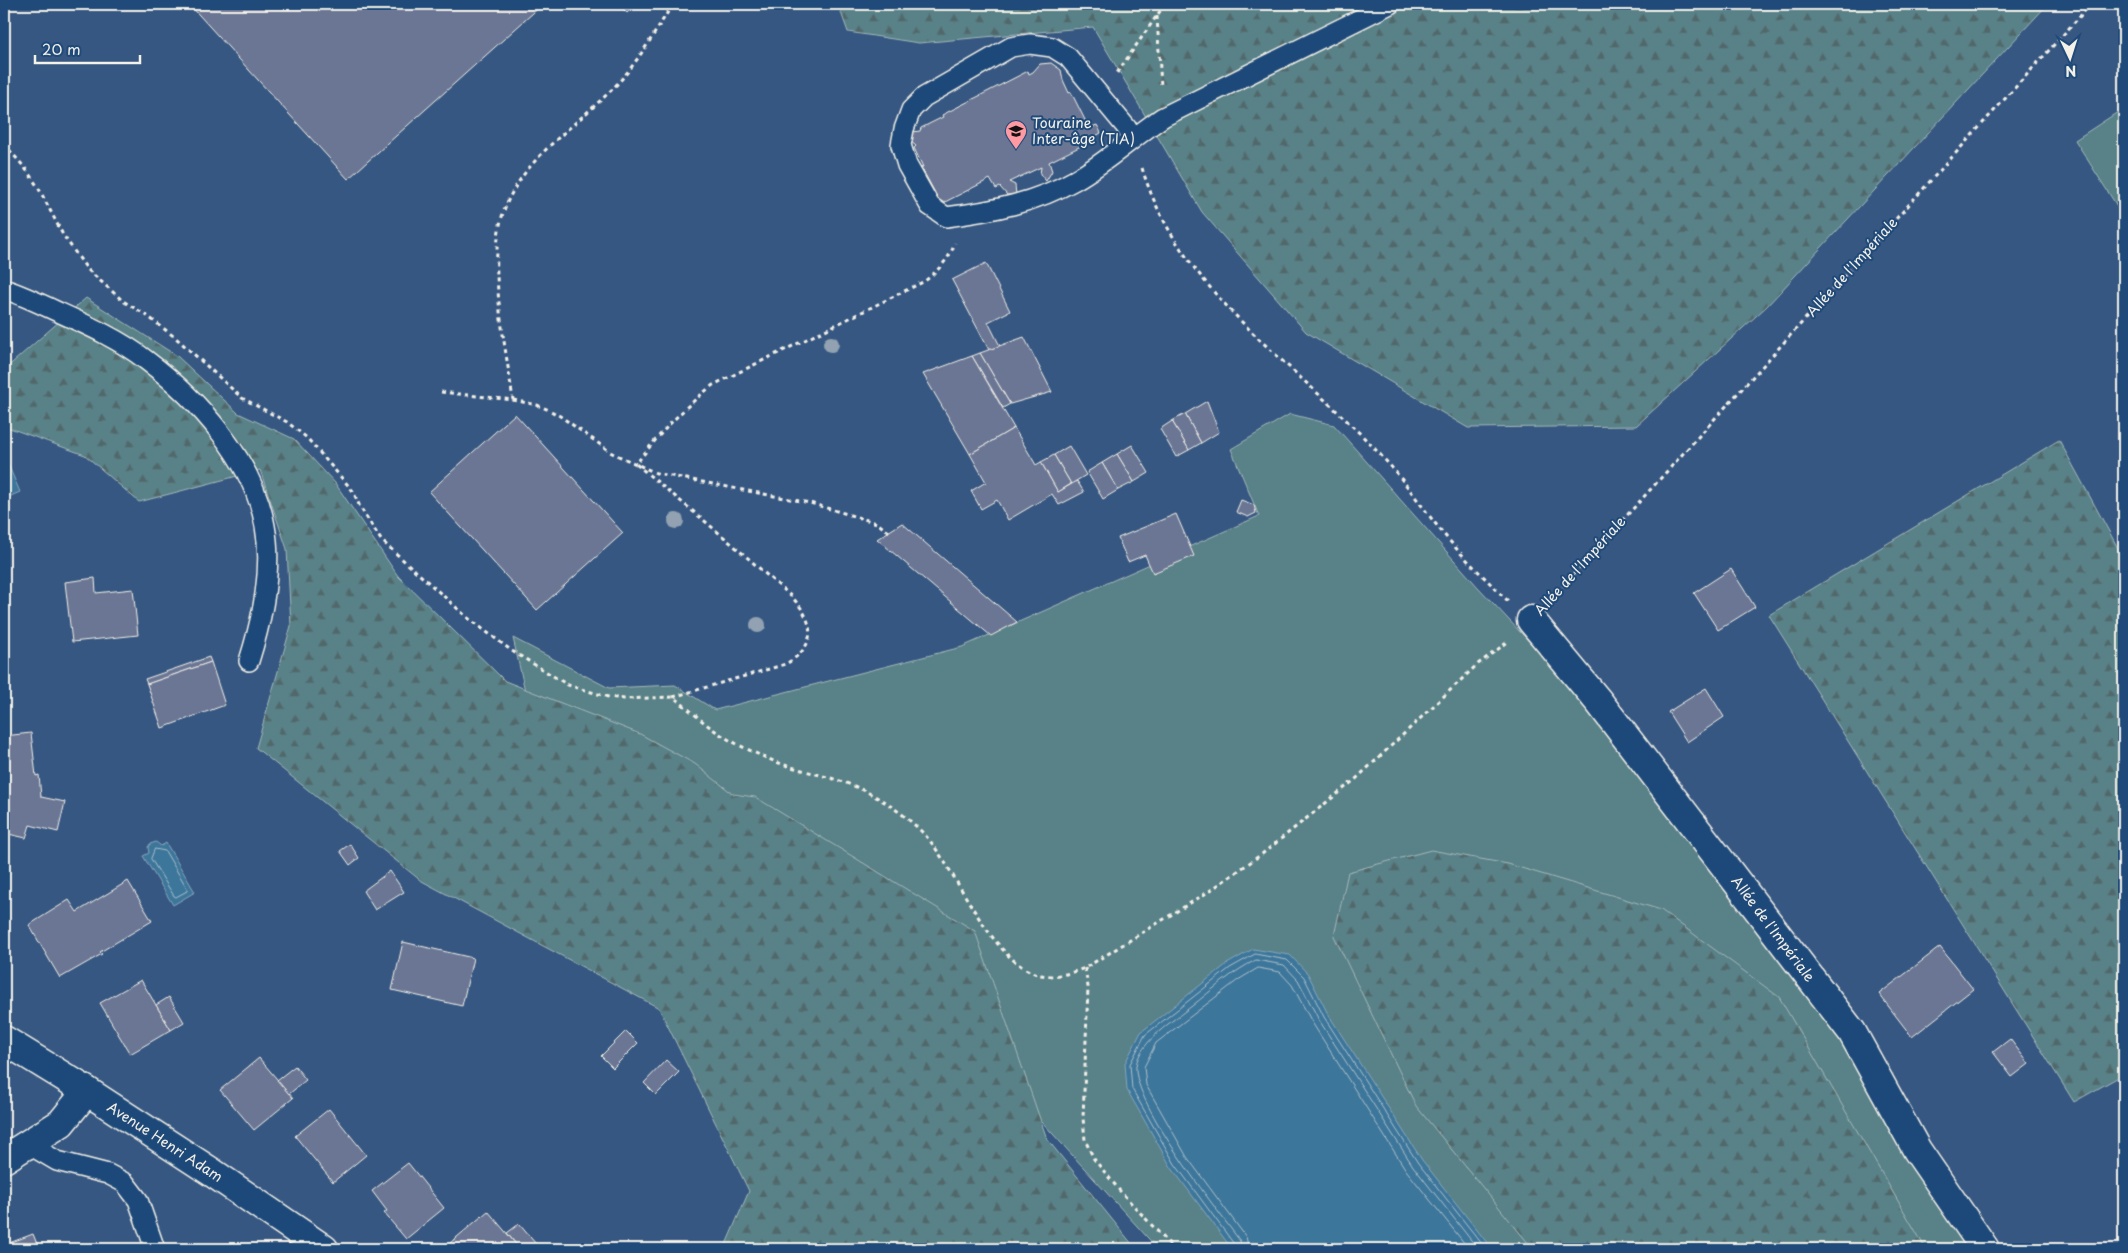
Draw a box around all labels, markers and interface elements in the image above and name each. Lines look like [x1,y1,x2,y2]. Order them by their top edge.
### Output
scale bar [35,32,140,64]
north arrow [2046,32,2096,82]
text: 20 m [42,37,81,60]
text: N [2065,61,2077,82]
place label: Touraine Inter-âge (TIA) [1032,112,1135,149]
school or university icon: Touraine Inter-âge (TIA) [1004,119,1028,150]
street label: Allée de l'Impériale [1801,212,1902,321]
street label: Allée de l'Impériale [1529,511,1630,620]
street label: Allée de l'Impériale [1727,871,1820,986]
street label: Avenue Henri Adam [103,1096,227,1187]

